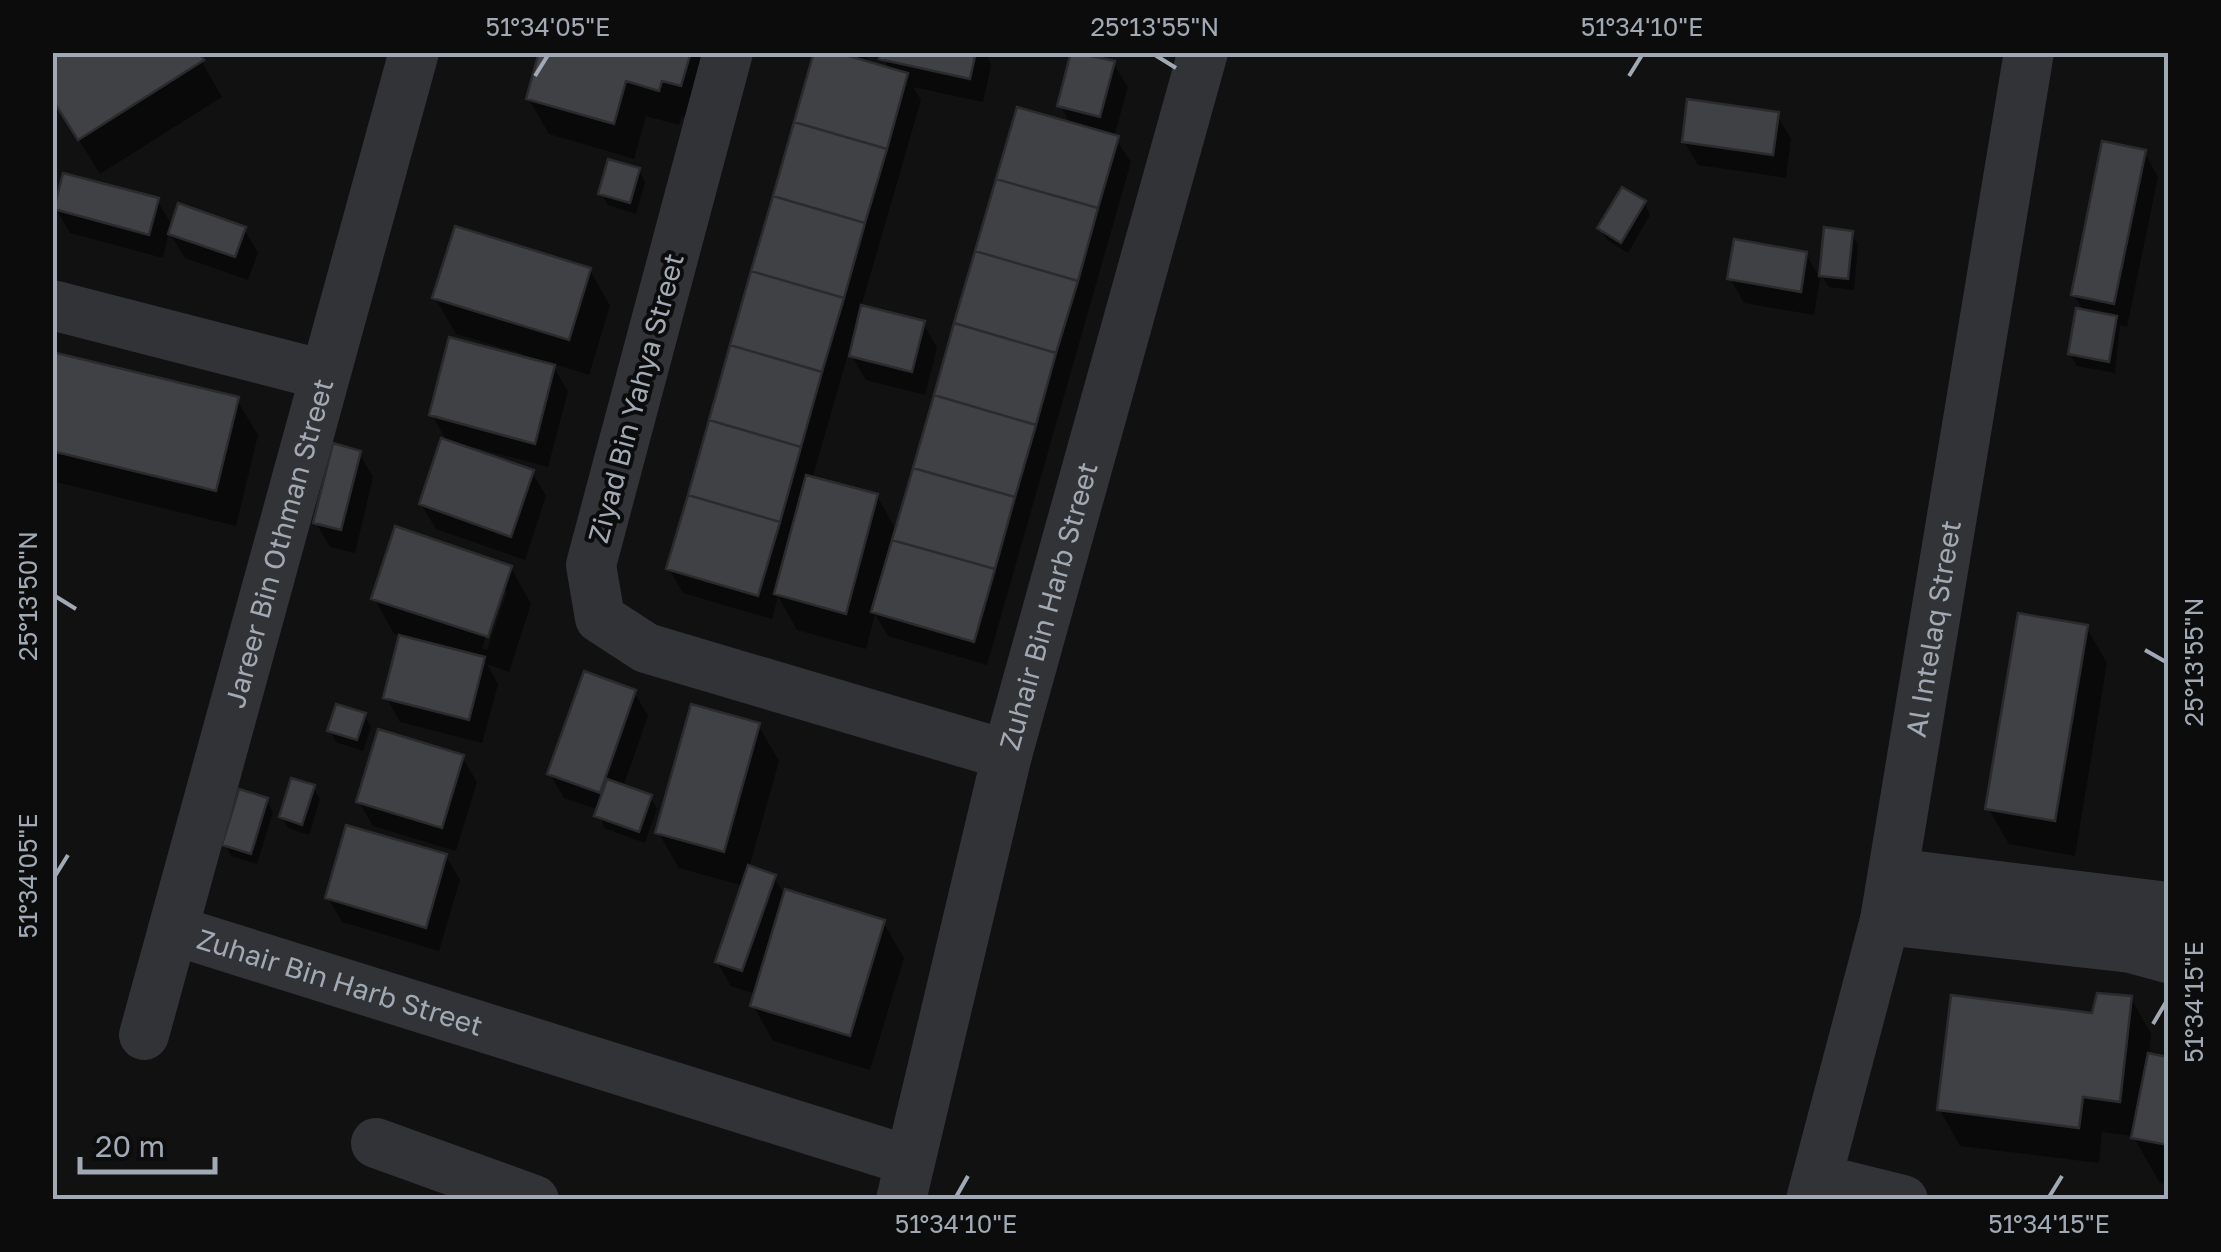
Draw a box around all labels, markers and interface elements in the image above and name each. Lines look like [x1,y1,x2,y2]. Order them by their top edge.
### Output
text: 51°34'05"E [486,11,610,42]
text: 25°13'55"N [1091,11,1219,42]
text: 51°34'10"E [1581,11,1703,42]
street label: Ziyad Bin Yahya Street [581,249,690,546]
street label: Jareer Bin Othman Street [218,375,340,711]
street label: Zuhair Bin Harb Street [992,458,1104,754]
street label: Al Intelaq Street [1899,518,1967,739]
text: 25°13'50"N [12,531,43,661]
text: 25°13'55"N [2178,598,2209,726]
text: 51°34'05"E [12,814,43,938]
street label: Zuhair Bin Harb Street [193,922,487,1042]
text: 51°34'15"E [2178,941,2209,1063]
scale bar [80,1112,215,1174]
text: 20 m [95,1128,165,1164]
text: 51°34'10"E [895,1208,1017,1239]
text: 51°34'15"E [1988,1208,2110,1239]

